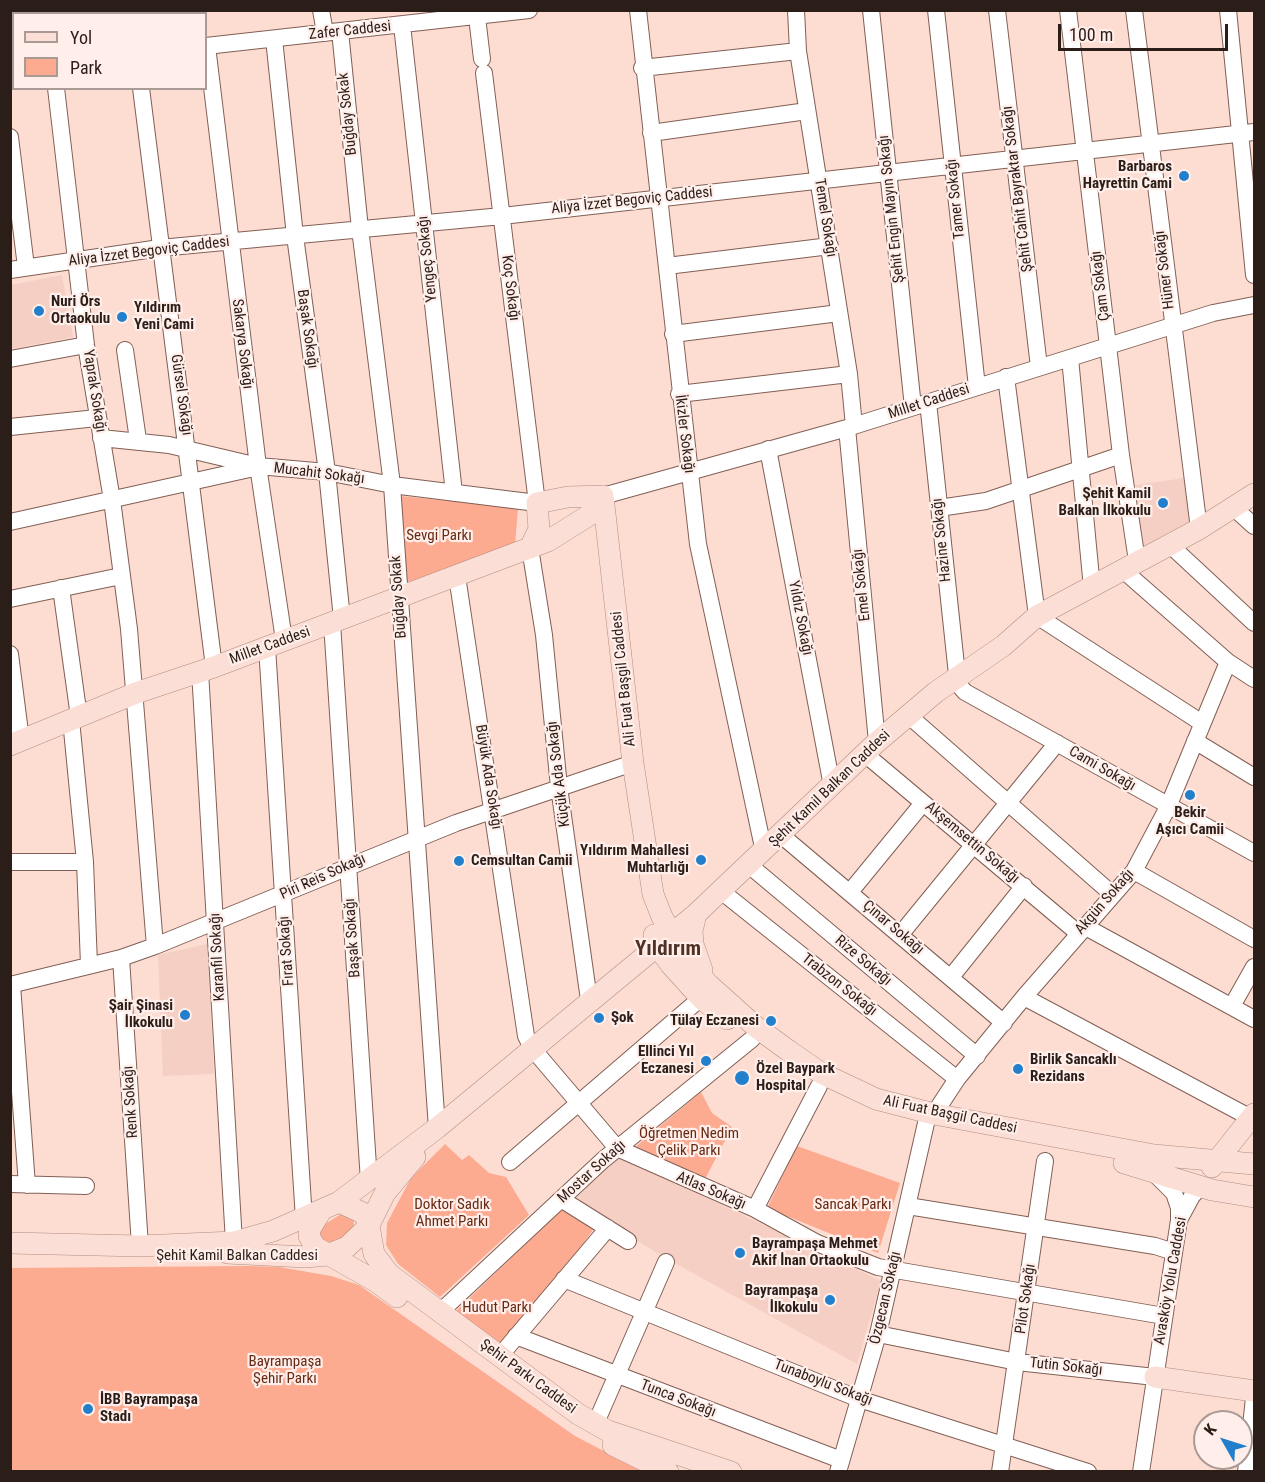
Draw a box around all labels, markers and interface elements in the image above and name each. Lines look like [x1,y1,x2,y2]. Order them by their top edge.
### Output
legend [12,12,207,90]
scale bar [1061,12,1230,50]
street label: Zafer Caddesi [308,18,392,44]
text: 100 m [1069,24,1113,45]
text: Yol [70,27,92,48]
text: Park [70,57,102,78]
street label: Buğday Sokak [335,72,361,156]
street label: Şehit Cahit Bayraktar Sokağı [999,105,1037,273]
street label: Şehit Engin Mayın Sokağı [875,134,909,284]
street label: Tamer Sokağı [943,158,969,240]
place label: Barbaros Hayrettin Cami [1083,158,1172,193]
marker: Barbaros Hayrettin Cami [1177,169,1191,183]
street label: Temel Sokağı [810,177,840,259]
street label: Aliya İzzet Begoviç Caddesi [550,184,714,218]
street label: Yengeç Sokağı [415,215,441,303]
street label: Hüner Sokağı [1151,230,1179,310]
street label: Aliya İzzet Begoviç Caddesi [67,233,231,271]
street label: Çam Sokağı [1088,250,1114,322]
street label: Koç Sokağı [497,254,523,322]
street label: Başak Sokağı [293,288,321,370]
place label: Nuri Örs Ortaokulu [51,293,110,328]
street label: Sakarya Sokağı [228,298,256,390]
place label: Yıldırım Yeni Cami [134,299,194,334]
marker: Nuri Örs Ortaokulu [32,304,46,318]
marker: Yıldırım Yeni Cami [115,310,129,324]
street label: Yaprak Sokağı [79,348,109,434]
street label: Gürsel Sokağı [166,353,196,437]
street label: Millet Caddesi [886,380,972,424]
street label: İkizler Sokağı [670,394,698,474]
street label: Mucahit Sokağı [273,459,365,489]
place label: Şehit Kamil Balkan İlkokulu [1058,485,1151,520]
marker: Şehit Kamil Balkan İlkokulu [1156,496,1170,510]
street label: Hazine Sokağı [929,497,955,583]
park label: Sevgi Parkı [406,527,472,545]
street label: Emel Sokağı [849,548,875,622]
street label: Buğday Sokak [387,555,411,639]
street label: Yıldız Sokağı [784,579,816,657]
street label: Ali Fuat Başgil Caddesi [608,610,640,748]
street label: Millet Caddesi [227,623,313,669]
street label: Küçük Ada Sokağı [544,720,574,828]
street label: Büyük Ada Sokağı [471,723,505,831]
street label: Şehit Kamil Balkan Caddesi [766,726,894,852]
street label: Cami Sokağı [1065,743,1139,795]
marker: Bekir Aşıcı Camii [1183,788,1197,802]
street label: Akşemsettin Sokağı [921,798,1023,888]
place label: Bekir Aşıcı Camii [1156,804,1224,839]
place label: Yıldırım Mahallesi Muhtarlığı [580,842,689,877]
street label: Piri Reis Sokağı [277,850,369,904]
place label: Cemsultan Camii [471,852,573,870]
marker: Yıldırım Mahallesi Muhtarlığı [694,853,708,867]
marker: Cemsultan Camii [452,854,466,868]
street label: Akgün Sokağı [1072,866,1138,938]
street label: Çınar Sokağı [859,897,927,959]
street label: Başak Sokağı [341,898,365,978]
street label: Karanfil Sokağı [207,912,229,1002]
street label: Fırat Sokağı [276,915,298,987]
street label: Rize Sokağı [831,932,895,990]
district label: Yıldırım [635,937,701,963]
street label: Trabzon Sokağı [798,950,880,1020]
place label: Şair Şinasi İlkokulu [109,997,173,1032]
marker: Şair Şinasi İlkokulu [178,1008,192,1022]
place label: Şok [611,1009,634,1027]
marker: Şok [592,1011,606,1025]
place label: Tülay Eczanesi [670,1012,759,1030]
marker: Tülay Eczanesi [764,1014,778,1028]
place label: Ellinci Yıl Eczanesi [638,1043,694,1078]
place label: Birlik Sancaklı Rezidans [1030,1051,1117,1086]
marker: Ellinci Yıl Eczanesi [699,1054,713,1068]
place label: Özel Baypark Hospital [756,1060,835,1095]
marker: Birlik Sancaklı Rezidans [1011,1062,1025,1076]
street label: Renk Sokağı [119,1065,143,1139]
marker: Özel Baypark Hospital [733,1069,751,1087]
street label: Ali Fuat Başgil Caddesi [882,1092,1018,1138]
park label: Öğretmen Nedim Çelik Parkı [639,1125,739,1160]
street label: Mostar Sokağı [554,1137,630,1207]
street label: Atlas Sokağı [673,1168,749,1214]
park label: Doktor Sadık Ahmet Parkı [414,1196,490,1231]
park label: Sancak Parkı [815,1196,891,1214]
street label: Avasköy Yolu Caddesi [1151,1216,1191,1346]
place label: Bayrampaşa Mehmet Akif İnan Ortaokulu [752,1235,878,1270]
marker: Bayrampaşa Mehmet Akif İnan Ortaokulu [733,1246,747,1260]
street label: Şehit Kamil Balkan Caddesi [156,1247,318,1265]
street label: Özgecan Sokağı [867,1250,905,1346]
street label: Pilot Sokağı [1012,1263,1040,1335]
place label: Bayrampaşa İlkokulu [745,1282,818,1317]
marker: Bayrampaşa İlkokulu [823,1293,837,1307]
park label: Hudut Parkı [462,1299,532,1317]
street label: Şehir Parkı Caddesi [476,1336,580,1418]
park label: Bayrampaşa Şehir Parkı [249,1353,321,1388]
street label: Tutin Sokağı [1029,1354,1103,1380]
street label: Tunaboylu Sokağı [771,1356,875,1410]
street label: Tunca Sokağı [638,1376,718,1422]
place label: İBB Bayrampaşa Stadı [100,1391,198,1426]
marker: İBB Bayrampaşa Stadı [81,1402,95,1416]
north arrow [1193,1410,1253,1470]
text: K [1200,1420,1220,1439]

